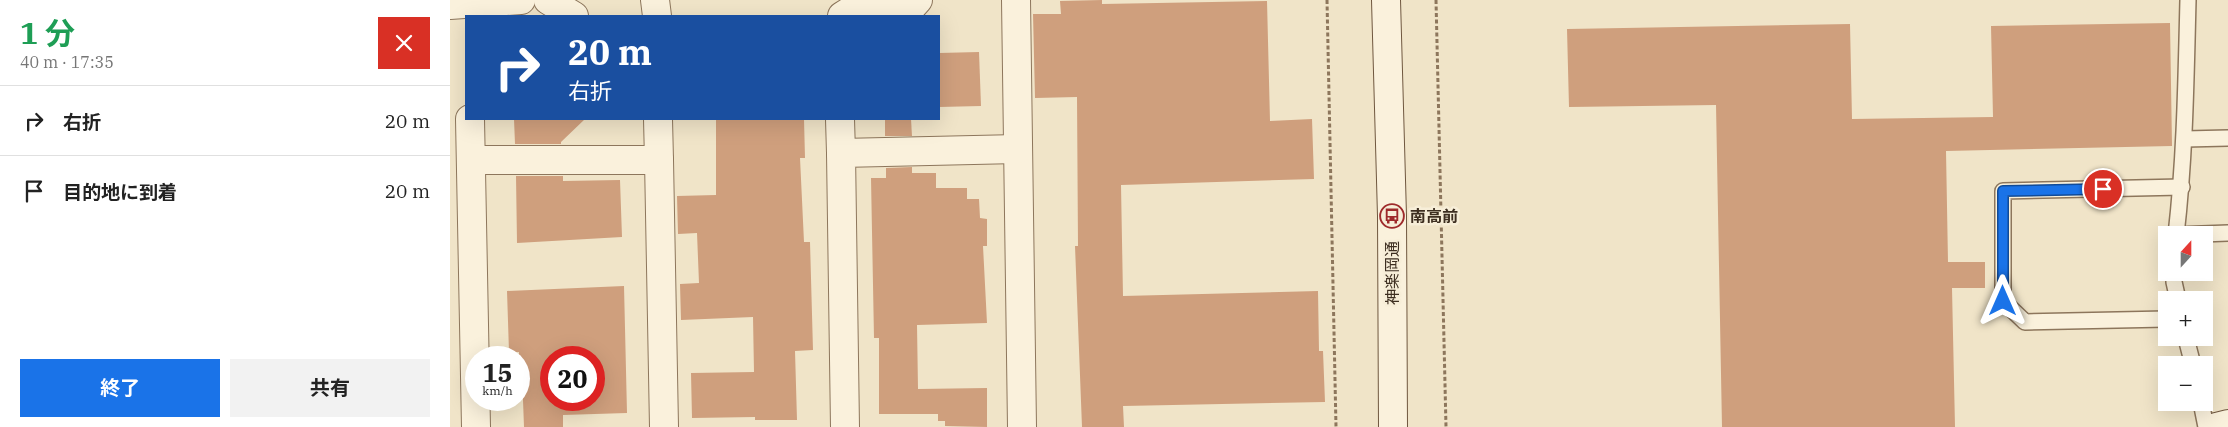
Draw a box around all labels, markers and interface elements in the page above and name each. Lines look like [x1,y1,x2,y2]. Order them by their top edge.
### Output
text: 1 分 [20,13,75,52]
button: close [378,17,430,69]
text: 20 m [568,29,652,75]
icon: right [485,35,550,100]
text: 40 m · 17:35 [20,52,114,72]
text: 右折 [568,76,612,105]
icon: right [20,107,48,135]
text: 20 m [385,109,430,133]
text: 右折 [63,110,101,134]
pin [2082,168,2124,210]
icon: arrive [2089,175,2117,203]
icon: arrive [20,177,48,205]
text: 20 m [385,179,430,203]
text: 目的地に到着 [63,180,177,204]
bus stop icon: 南高前 [1379,203,1405,229]
place label: 南高前 [1410,206,1458,226]
north arrow [2158,226,2212,281]
map controls [2158,226,2213,411]
street label: 神楽岡通 [1382,241,1402,305]
position arrow [1976,274,2028,326]
button: + [2158,291,2213,346]
speed limit sign: 20 [540,346,605,411]
text: 15 [482,356,513,389]
button: − [2158,356,2213,411]
button: 終了 [20,359,220,417]
button: 共有 [230,359,430,417]
text: km/h [482,383,513,398]

